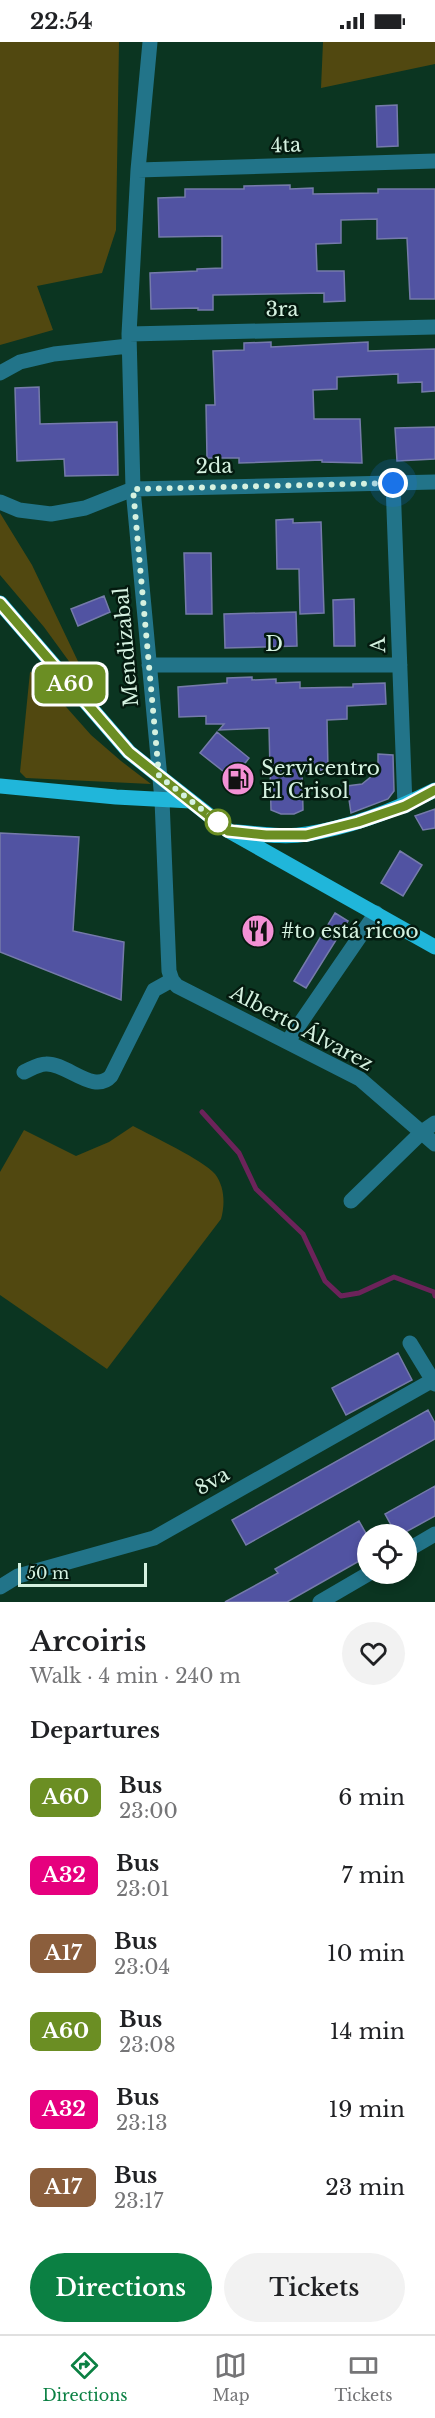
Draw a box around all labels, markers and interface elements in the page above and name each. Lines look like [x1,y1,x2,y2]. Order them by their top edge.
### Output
text: 22:54 [30,8,93,35]
street label: 4ta [270,132,302,158]
street label: 3ra [265,297,300,321]
street label: 2da [195,454,234,478]
your location [378,468,408,498]
street label: Mendizabal [109,586,143,708]
street label: D [265,632,283,656]
street label: A [366,636,390,654]
line badge: A60 [36,664,104,704]
text: A60 [47,671,94,697]
place label: Servicentro El Crisol [261,756,380,803]
fuel station icon: Servicentro El Crisol [220,761,256,797]
unlabelled marker [205,809,231,835]
restaurant icon: #to está ricoo [240,913,276,949]
place label: #to está ricoo [281,919,419,943]
street label: Alberto Álvarez [226,979,378,1076]
street label: 8va [191,1461,234,1500]
map controls [357,1524,417,1584]
button: locate [357,1524,417,1584]
scale bar [18,1560,147,1588]
text: 50 m [27,1563,69,1583]
button: heart [342,1622,405,1685]
text: Arcoiris [30,1624,146,1659]
text: Walk · 4 min · 240 m [30,1664,241,1688]
text: Departures [30,1717,160,1744]
text: Bus [119,1772,162,1799]
text: A60 [42,1784,89,1810]
text: 6 min [338,1784,405,1811]
text: 23:00 [119,1799,178,1823]
text: Bus [116,1850,159,1877]
text: A32 [42,1862,86,1888]
text: 7 min [341,1862,405,1889]
text: 23:01 [116,1877,170,1901]
text: Bus [114,1928,157,1955]
text: A17 [44,1940,82,1966]
text: 10 min [327,1940,405,1967]
text: 23:04 [114,1955,170,1979]
text: Bus [119,2006,162,2033]
text: A60 [42,2018,89,2044]
text: 14 min [330,2018,405,2045]
text: 23:08 [119,2033,176,2057]
text: Bus [116,2084,159,2111]
text: A32 [42,2096,86,2122]
text: 19 min [328,2096,405,2123]
text: 23:13 [116,2111,168,2135]
text: Bus [114,2162,157,2189]
text: A17 [44,2174,82,2200]
text: 23 min [325,2174,405,2201]
text: 23:17 [114,2189,163,2213]
button: Directions [30,2253,212,2322]
button: Tickets [224,2253,405,2322]
tab: Directions [42,2349,128,2405]
tab: Map [212,2349,250,2405]
tab: Tickets [334,2349,393,2405]

